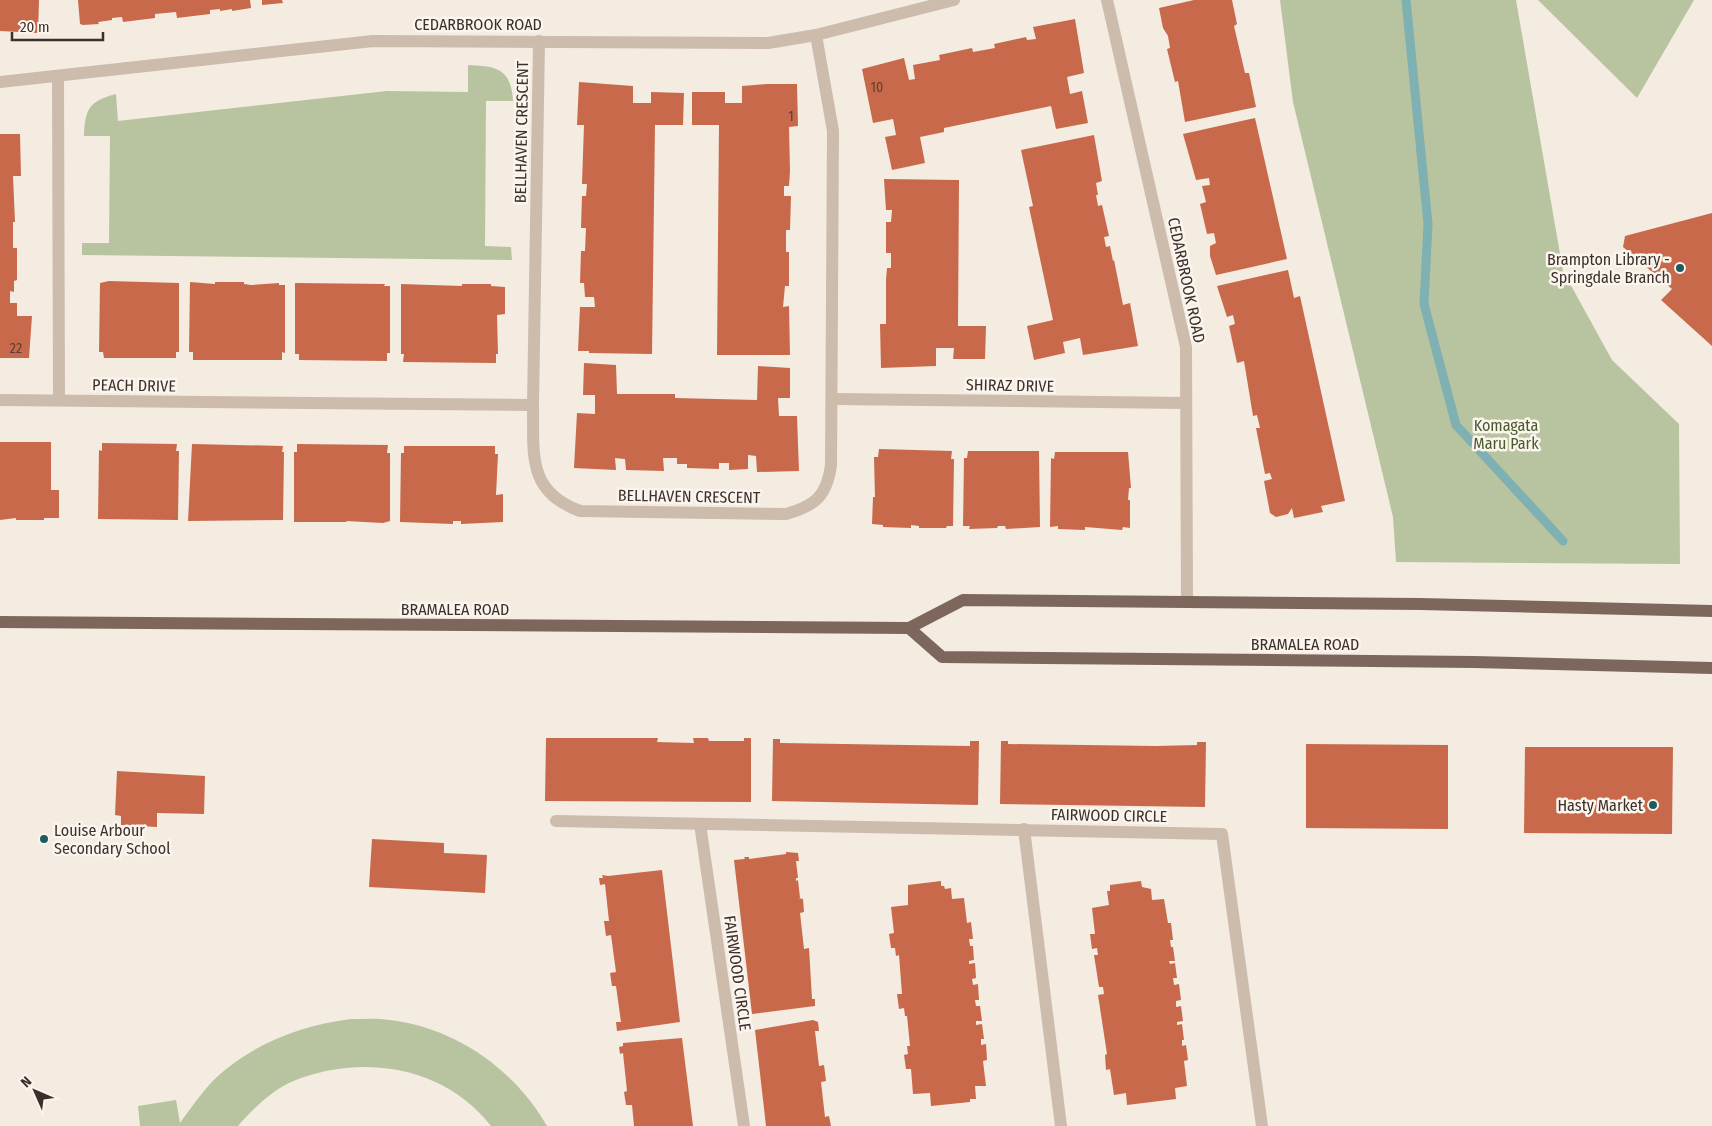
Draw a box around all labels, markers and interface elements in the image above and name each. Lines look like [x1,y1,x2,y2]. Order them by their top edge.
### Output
scale bar [12,10,104,42]
street label: CEDARBROOK ROAD [414,15,542,34]
text: 20 m [20,18,50,36]
street label: BELLHAVEN CRESCENT [511,60,532,203]
house number: 10 [871,79,883,96]
house number: 1 [788,108,794,125]
street label: CEDARBROOK ROAD [1164,216,1209,345]
place label: Brampton Library - Springdale Branch [1547,250,1670,287]
marker: Brampton Library - Springdale Branch [1674,262,1686,274]
house number: 22 [10,340,22,357]
street label: PEACH DRIVE [92,375,176,396]
street label: SHIRAZ DRIVE [966,375,1054,396]
park label: Komagata Maru Park [1473,416,1539,453]
street label: BELLHAVEN CRESCENT [618,486,761,507]
street label: BRAMALEA ROAD [401,600,509,619]
street label: BRAMALEA ROAD [1251,635,1359,654]
place label: Hasty Market [1557,796,1644,815]
marker: Hasty Market [1647,799,1659,811]
street label: FAIRWOOD CIRCLE [1051,805,1167,826]
place label: Louise Arbour Secondary School [54,821,170,858]
marker: Louise Arbour Secondary School [38,833,50,845]
street label: FAIRWOOD CIRCLE [720,914,755,1032]
north arrow [10,1066,60,1116]
text: N [17,1073,35,1091]

